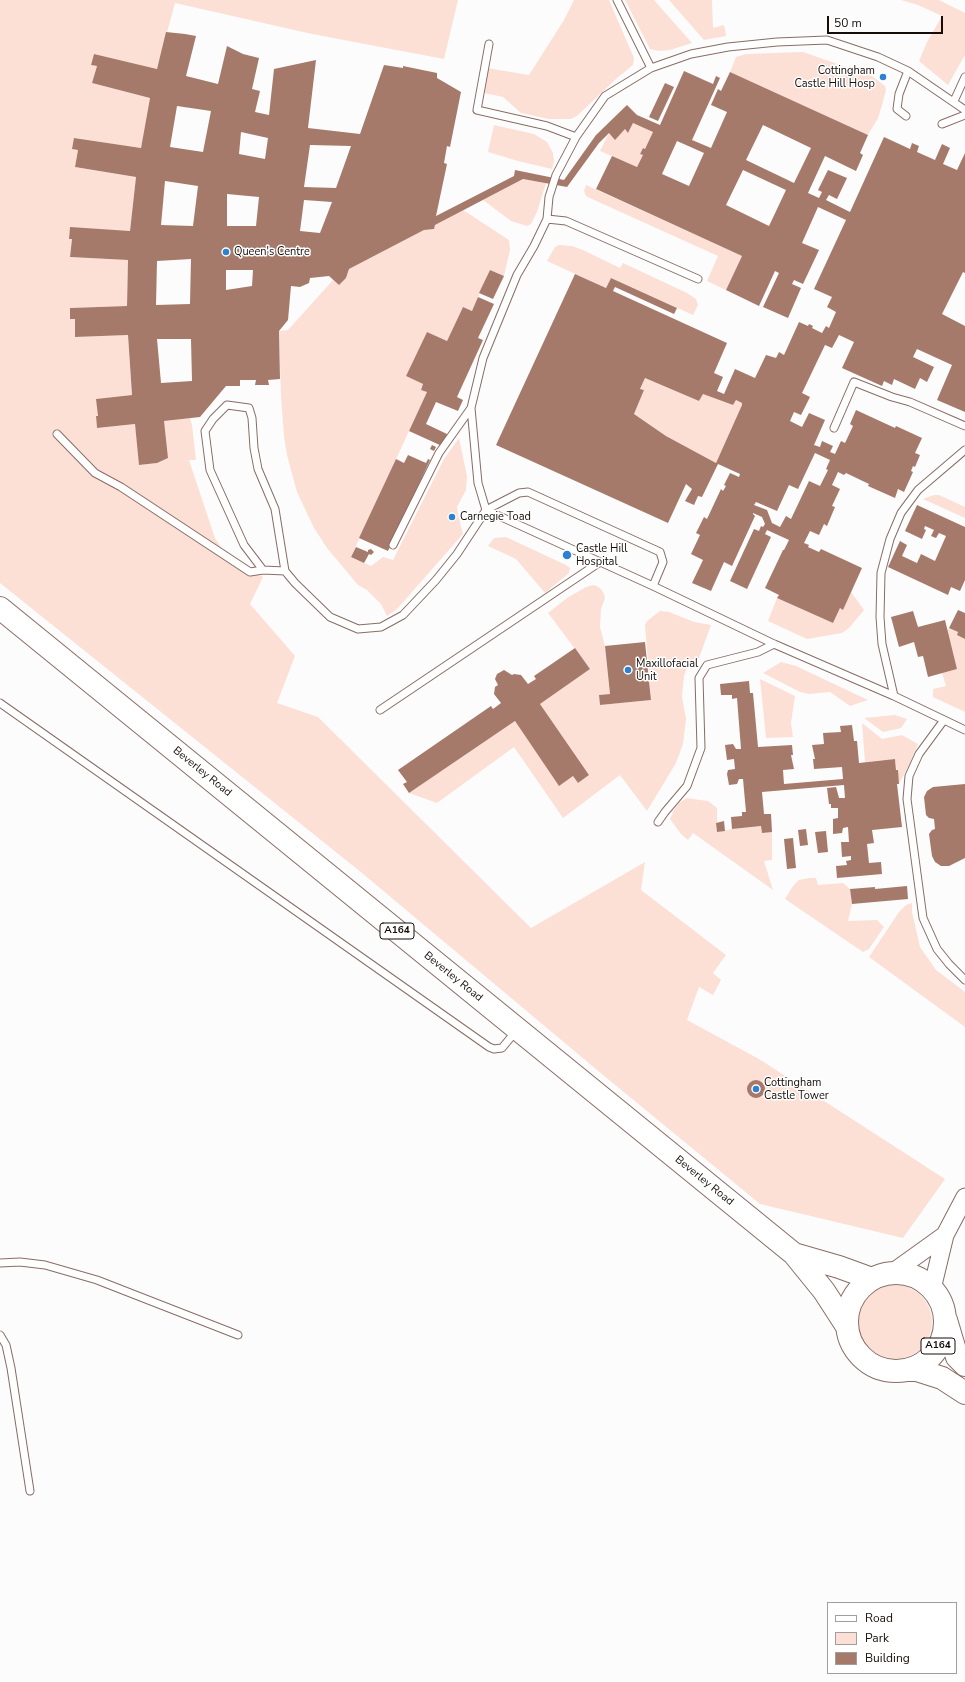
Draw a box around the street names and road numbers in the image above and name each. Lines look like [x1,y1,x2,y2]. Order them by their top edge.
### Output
street label: Beverley Road [170,744,234,800]
road number: A164 [380,923,414,939]
street label: Beverley Road [421,949,485,1005]
street label: Beverley Road [672,1153,736,1209]
road number: A164 [921,1338,955,1354]

